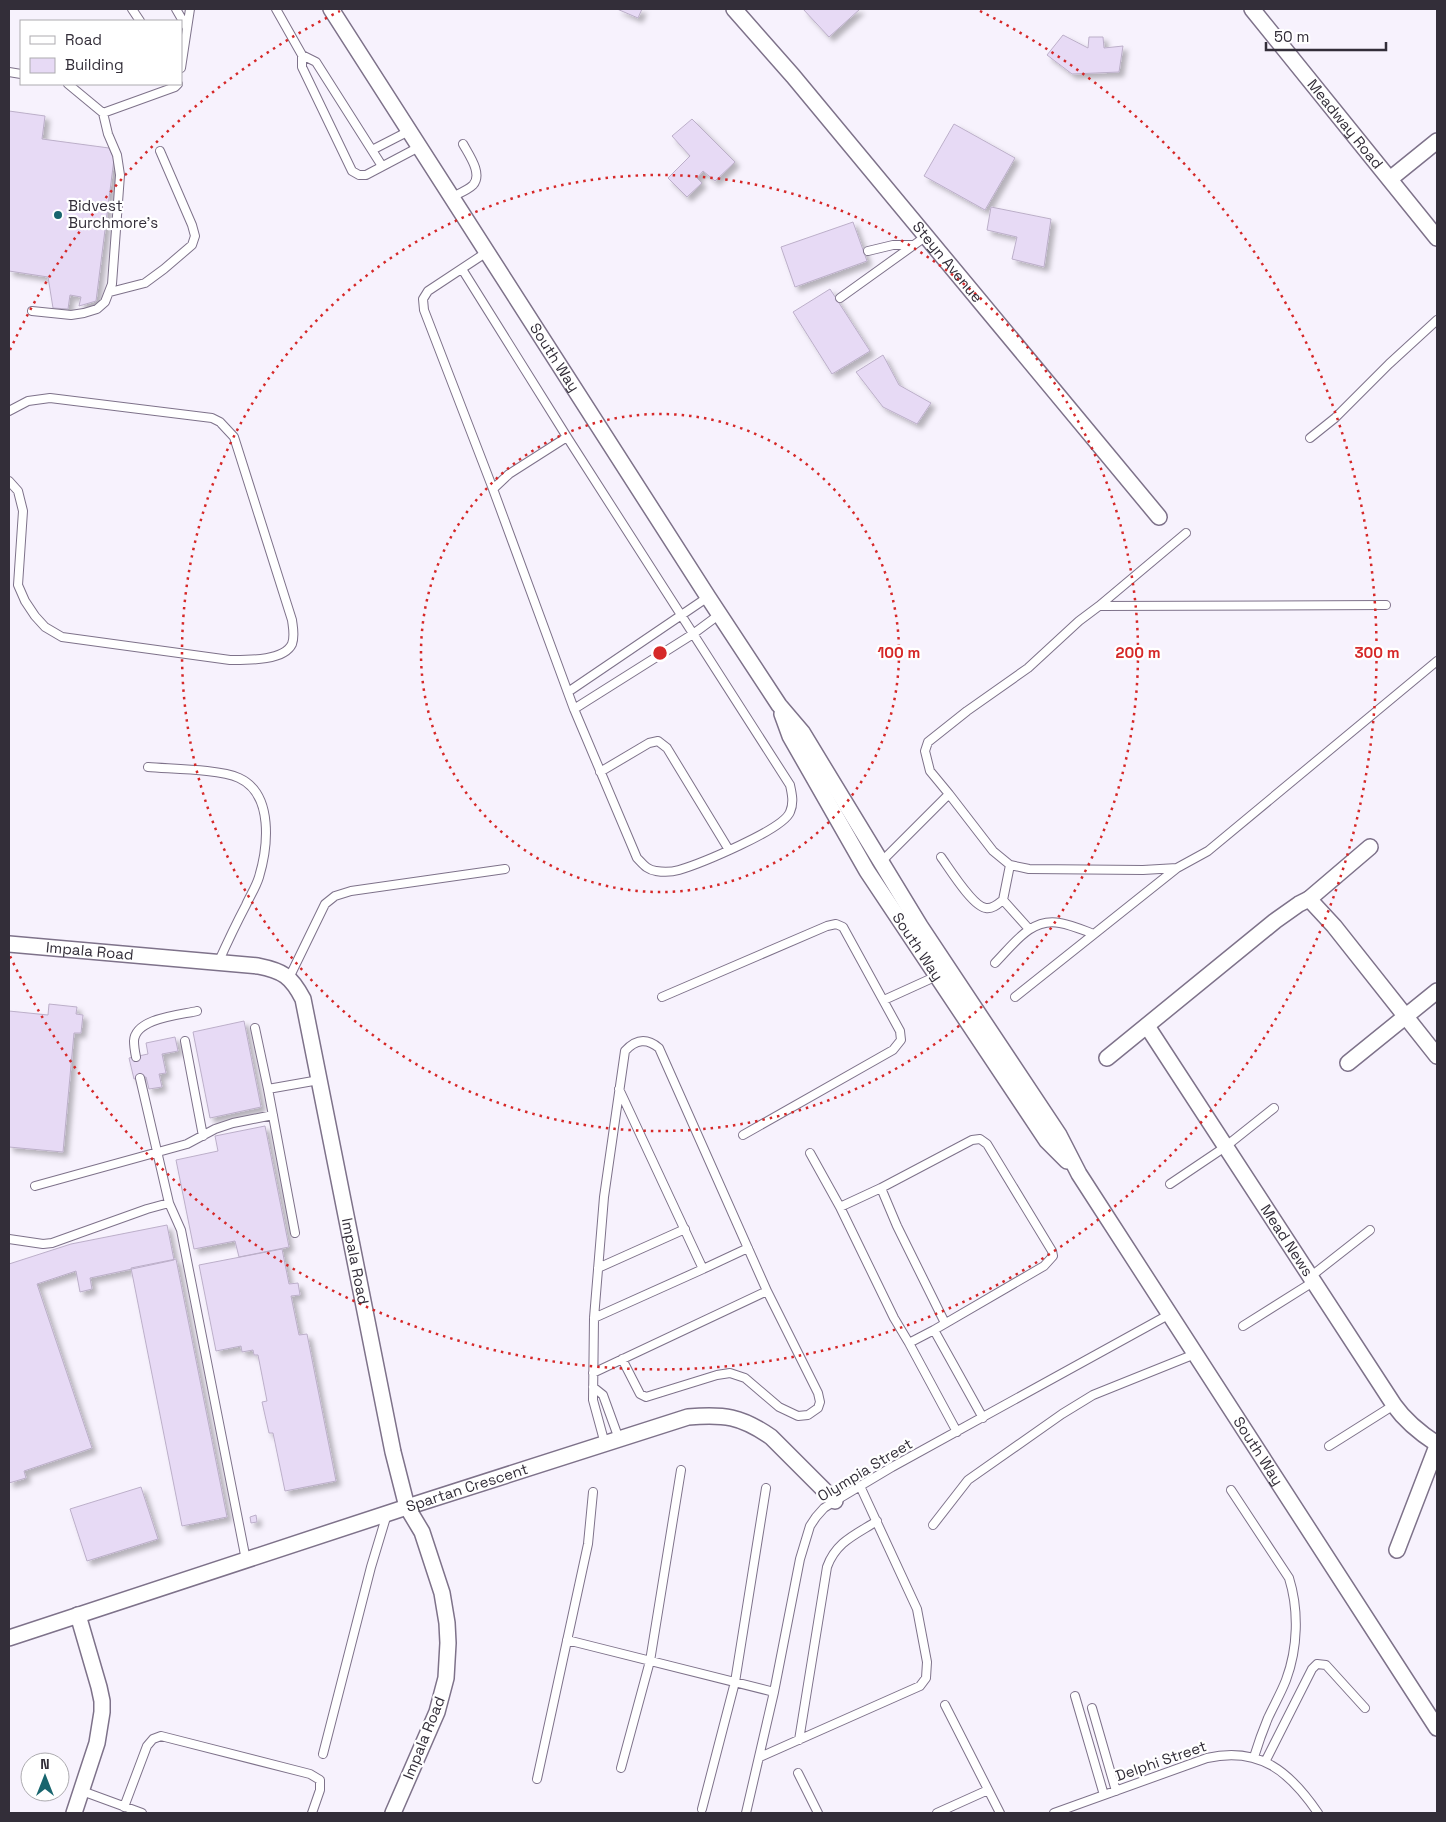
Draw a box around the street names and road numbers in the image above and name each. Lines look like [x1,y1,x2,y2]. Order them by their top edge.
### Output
street label: Meadway Road [1303,75,1387,173]
street label: Steyn Avenue [909,217,987,306]
street label: South Way [526,319,584,395]
street label: South Way [888,909,948,984]
street label: Impala Road [45,937,134,964]
street label: Mead News [1257,1201,1318,1280]
street label: Impala Road [338,1216,373,1306]
street label: South Way [1229,1413,1288,1489]
street label: Olympia Street [814,1434,916,1505]
street label: Spartan Crescent [403,1459,530,1516]
street label: Impala Road [398,1694,449,1782]
street label: Delphi Street [1113,1736,1209,1785]

